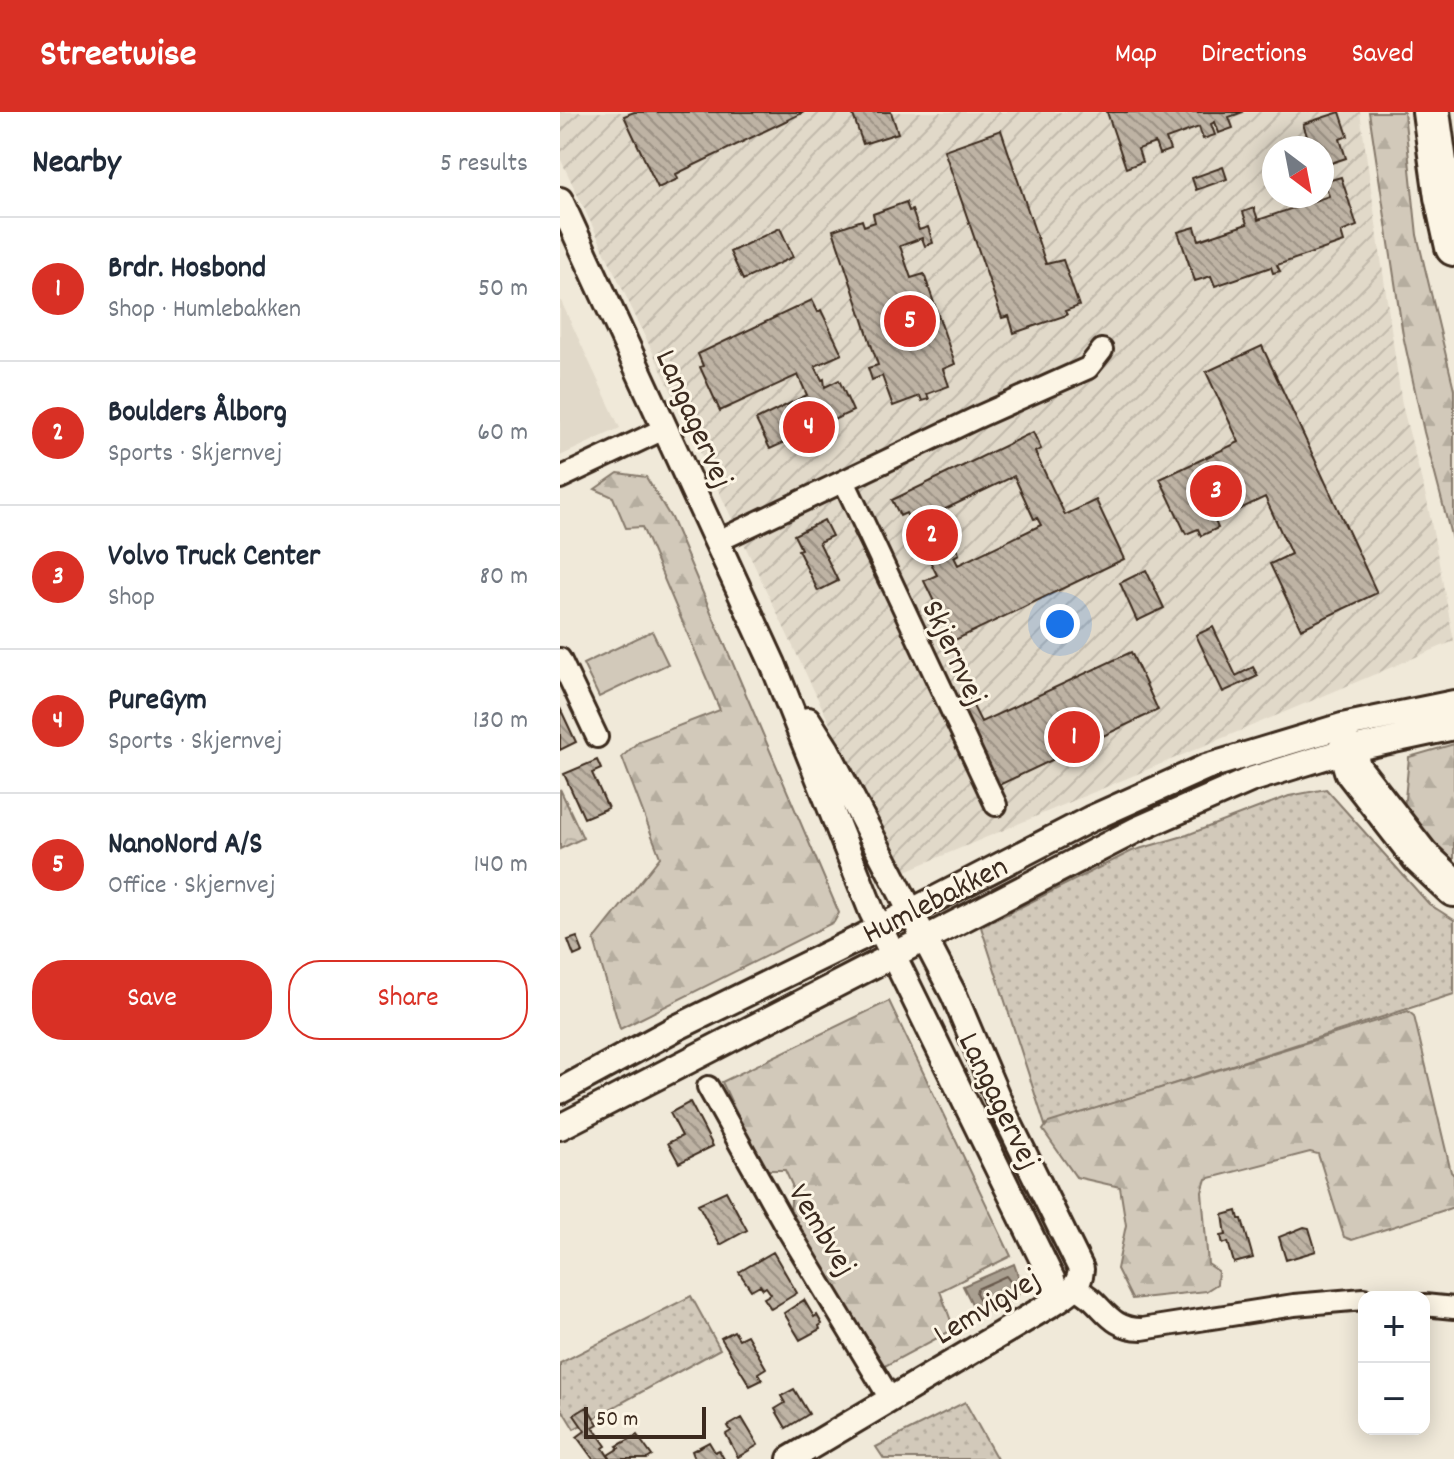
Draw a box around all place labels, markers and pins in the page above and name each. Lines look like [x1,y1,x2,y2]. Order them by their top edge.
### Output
pin: 5 [884,291,936,351]
pin: 4 [783,397,835,457]
pin: 3 [1190,461,1242,521]
pin: 2 [906,505,958,565]
pin: 1 [1048,707,1100,767]

